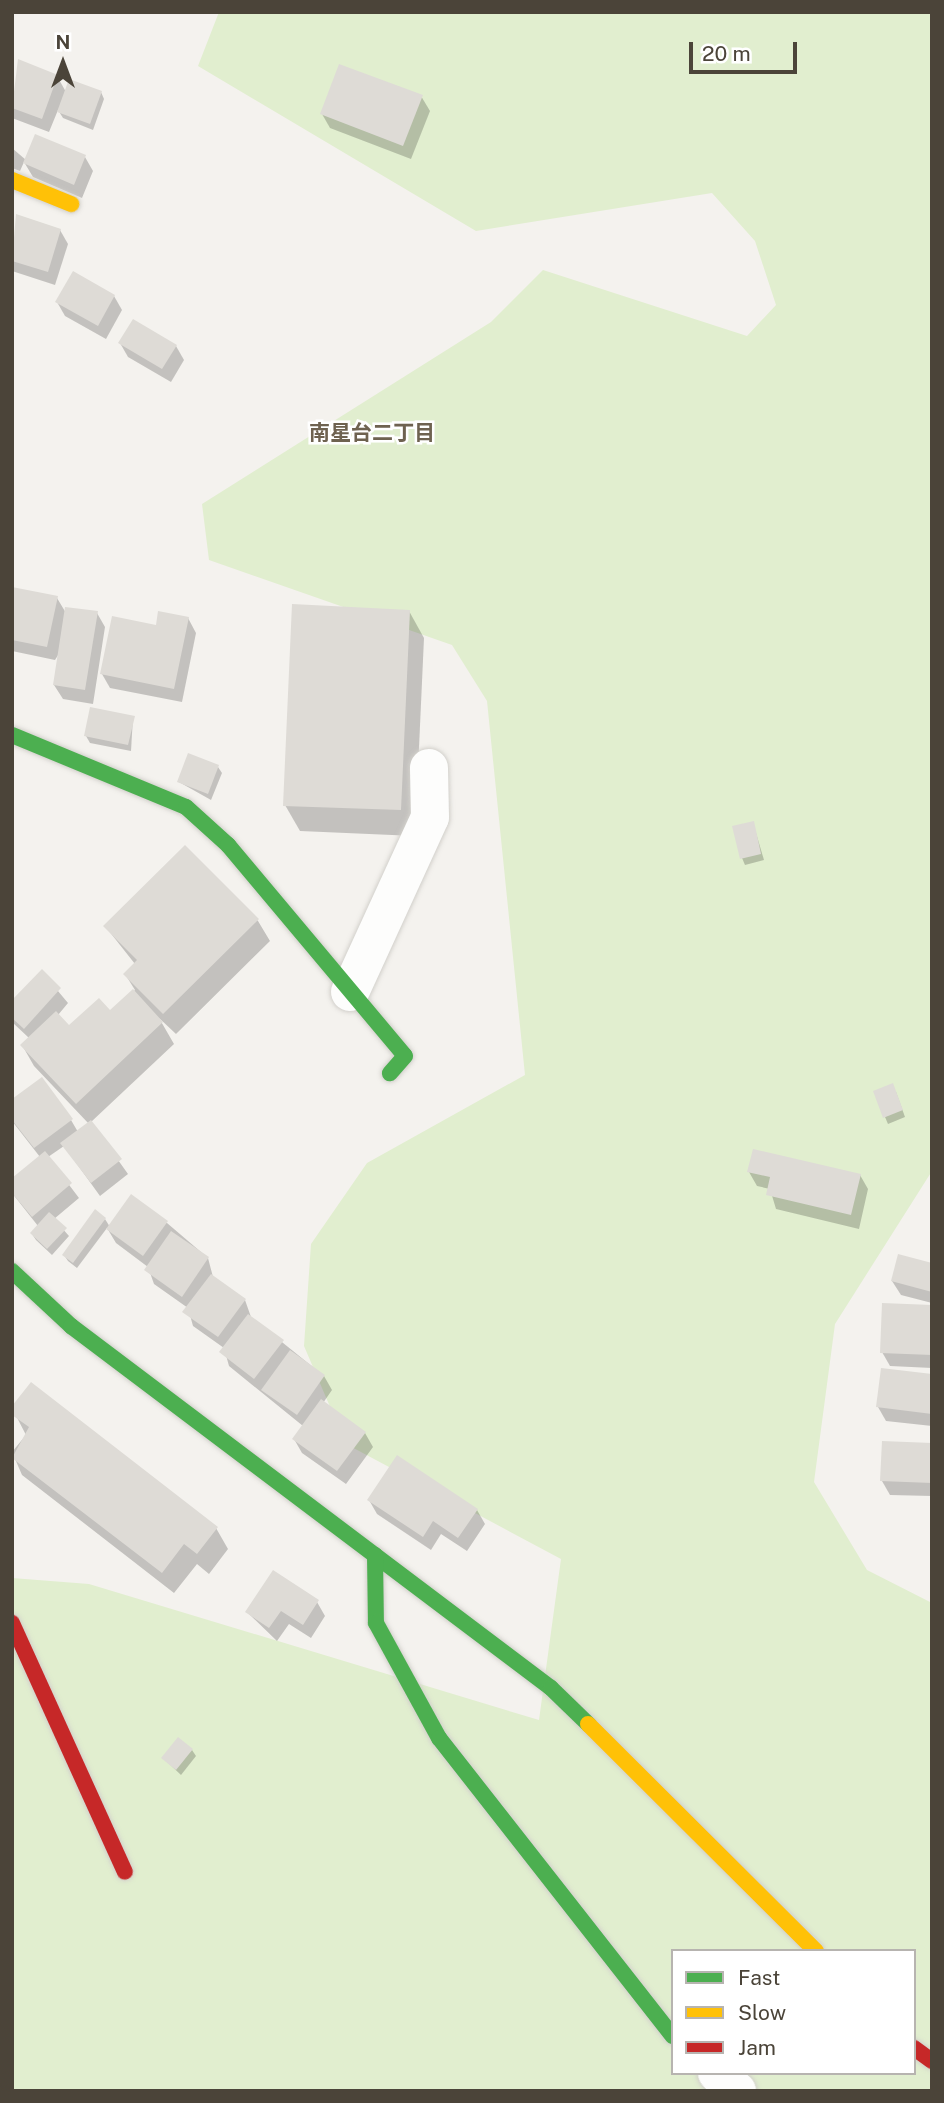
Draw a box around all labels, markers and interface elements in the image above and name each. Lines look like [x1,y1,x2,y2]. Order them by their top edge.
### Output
north arrow [28,28,98,98]
scale bar [692,28,800,72]
text: N [56,31,70,53]
text: 20 m [702,41,751,66]
district label: 南星台二丁目 [309,420,435,446]
legend [671,1949,916,2075]
text: Fast [738,1965,780,1990]
text: Slow [738,2000,786,2025]
text: Jam [738,2035,776,2060]

